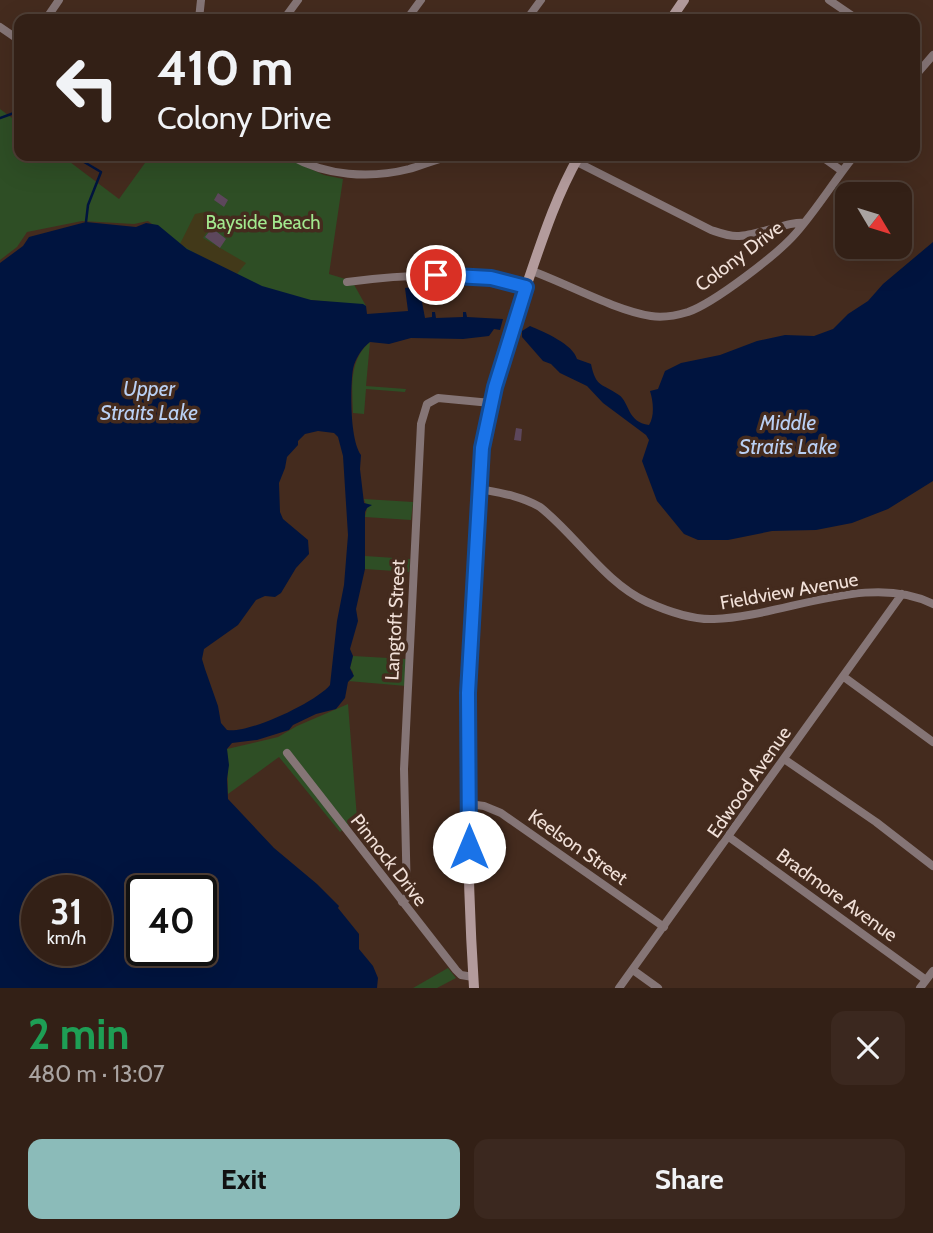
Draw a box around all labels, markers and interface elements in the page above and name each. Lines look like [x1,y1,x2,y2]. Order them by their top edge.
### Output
text: 410 m [157,38,293,97]
icon: left [42,42,133,133]
text: Colony Drive [157,98,331,137]
north arrow [835,182,912,259]
map controls [835,182,912,259]
park label: Bayside Beach [205,211,321,234]
street label: Colony Drive [691,215,787,296]
pin [406,245,466,305]
icon: arrive [417,256,455,294]
water label: Upper Straits Lake [100,376,198,425]
water label: Middle Straits Lake [739,410,837,459]
street label: Langtoft Street [380,558,410,681]
street label: Fieldview Avenue [718,567,860,614]
street label: Edwood Avenue [702,722,796,842]
street label: Keelson Street [524,804,633,890]
street label: Pinnock Drive [346,809,432,911]
position arrow [432,810,506,884]
street label: Bradmore Avenue [772,843,902,947]
speed limit sign: 40 [126,875,217,966]
text: 31 [51,890,82,933]
text: km/h [47,927,86,949]
text: 2 min [28,1008,129,1060]
button: close [831,1011,905,1085]
text: 480 m · 13:07 [28,1060,165,1088]
button: Exit [28,1139,460,1219]
button: Share [474,1139,905,1219]

